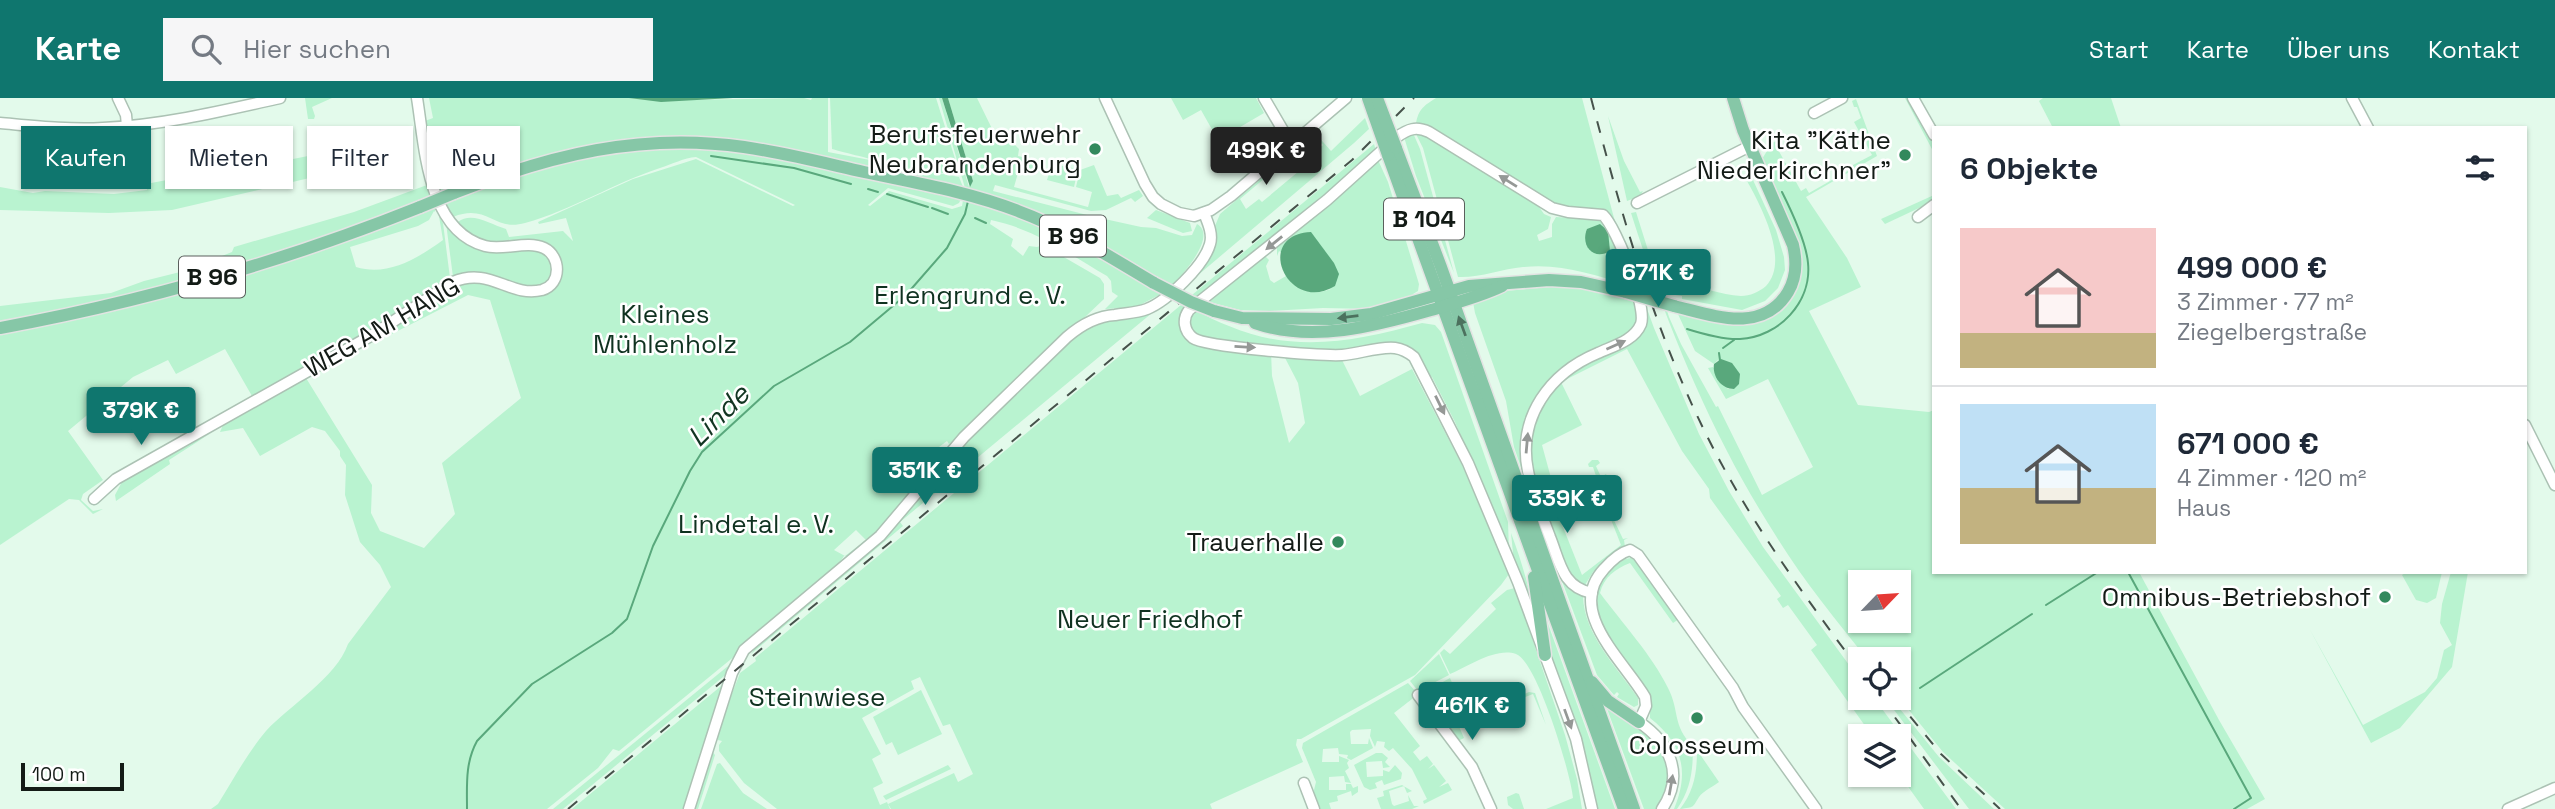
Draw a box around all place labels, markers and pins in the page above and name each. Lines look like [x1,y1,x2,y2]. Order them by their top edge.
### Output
place label: Berufsfeuerwehr Neubrandenburg [869,117,1081,181]
place label: Kita "Käthe Niederkirchner" [1697,123,1891,187]
pin: 499K € [1209,127,1323,187]
marker: Berufsfeuerwehr Neubrandenburg [1087,141,1103,157]
marker: Kita "Käthe Niederkirchner" [1897,147,1913,163]
pin: 671K € [1601,250,1715,309]
pin: 379K € [84,388,198,447]
pin: 351K € [868,448,982,507]
pin: 339K € [1510,476,1624,535]
place label: Trauerhalle [1187,525,1324,559]
marker: Trauerhalle [1330,534,1346,550]
place label: Omnibus-Betriebshof [2102,580,2371,614]
marker: Omnibus-Betriebshof [2377,589,2393,605]
pin: 461K € [1415,682,1529,742]
marker: Colosseum [1689,710,1705,726]
place label: Colosseum [1629,728,1765,762]

